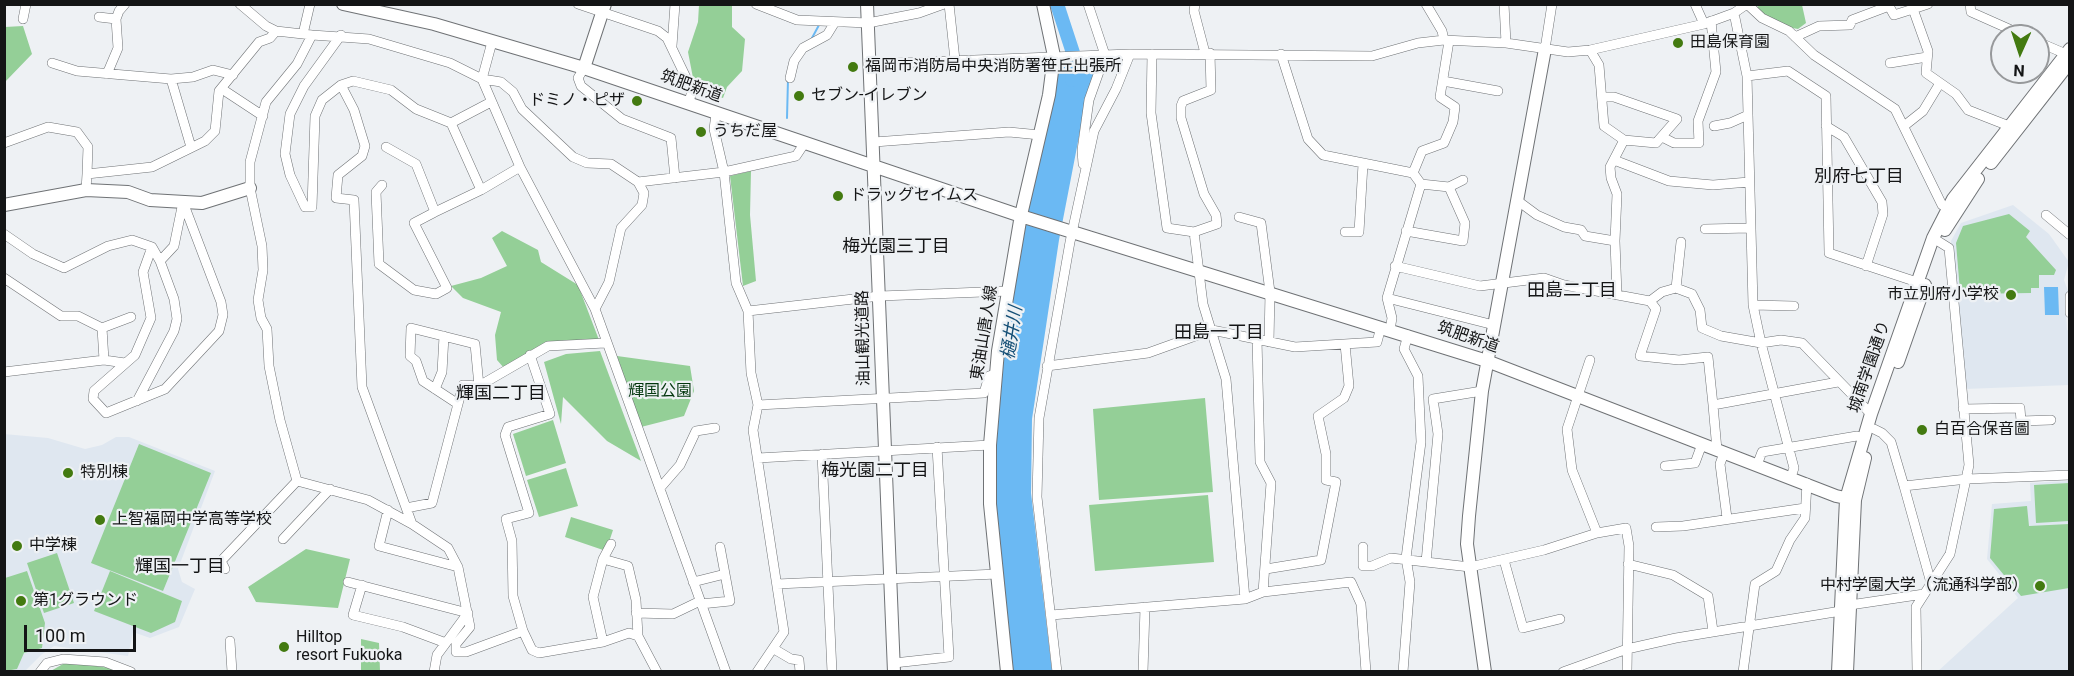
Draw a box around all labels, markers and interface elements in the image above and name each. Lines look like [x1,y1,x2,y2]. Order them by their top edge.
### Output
north arrow [1990,24,2050,84]
place label: 田島保育園 [1690,33,1770,53]
marker: 田島保育園 [1671,36,1685,50]
place label: 福岡市消防局中央消防署笹丘出張所 [865,57,1121,77]
marker: 福岡市消防局中央消防署笹丘出張所 [846,60,860,74]
text: N [2013,61,2025,80]
street label: 筑肥新道 [658,67,724,107]
place label: セブン-イレブン [811,86,927,106]
marker: セブン-イレブン [792,89,806,103]
place label: ドミノ・ピザ [529,91,625,111]
marker: ドミノ・ピザ [630,94,644,108]
place label: うちだ屋 [713,122,777,142]
marker: うちだ屋 [694,125,708,139]
district label: 別府七丁目 [1814,166,1904,188]
place label: ドラッグセイムス [850,186,978,206]
marker: ドラッグセイムス [831,189,845,203]
district label: 梅光園三丁目 [842,236,950,258]
district label: 田島二丁目 [1527,280,1617,302]
street label: 東油山唐人線 [968,284,1002,382]
place label: 市立別府小学校 [1887,285,1999,305]
marker: 市立別府小学校 [2004,288,2018,302]
street label: 油山観光道路 [854,290,874,386]
water label: 樋井川 [998,305,1028,361]
street label: 城南学園通り [1845,318,1895,416]
street label: 筑肥新道 [1435,319,1501,357]
district label: 田島一丁目 [1174,322,1264,344]
park label: 輝国公園 [628,382,692,402]
district label: 輝国二丁目 [456,383,546,405]
place label: 白百合保音圖 [1934,420,2030,440]
marker: 白百合保音圖 [1915,423,1929,437]
district label: 梅光園二丁目 [821,460,929,482]
place label: 特別棟 [80,463,128,483]
marker: 特別棟 [61,466,75,480]
place label: 上智福岡中学高等学校 [112,510,272,530]
marker: 上智福岡中学高等学校 [93,513,107,527]
place label: 中学棟 [29,536,77,556]
marker: 中学棟 [10,539,24,553]
district label: 輝国一丁目 [135,556,225,578]
place label: 中村学園大学（流通科学部） [1820,576,2028,596]
marker: 中村学園大学（流通科学部） [2033,579,2047,593]
place label: 第1グラウンド [33,591,138,611]
marker: 第1グラウンド [14,594,28,608]
scale bar [27,613,140,651]
text: 100 m [35,625,86,646]
place label: Hilltop resort Fukuoka [296,628,403,666]
marker: Hilltop resort Fukuoka [277,640,291,654]

